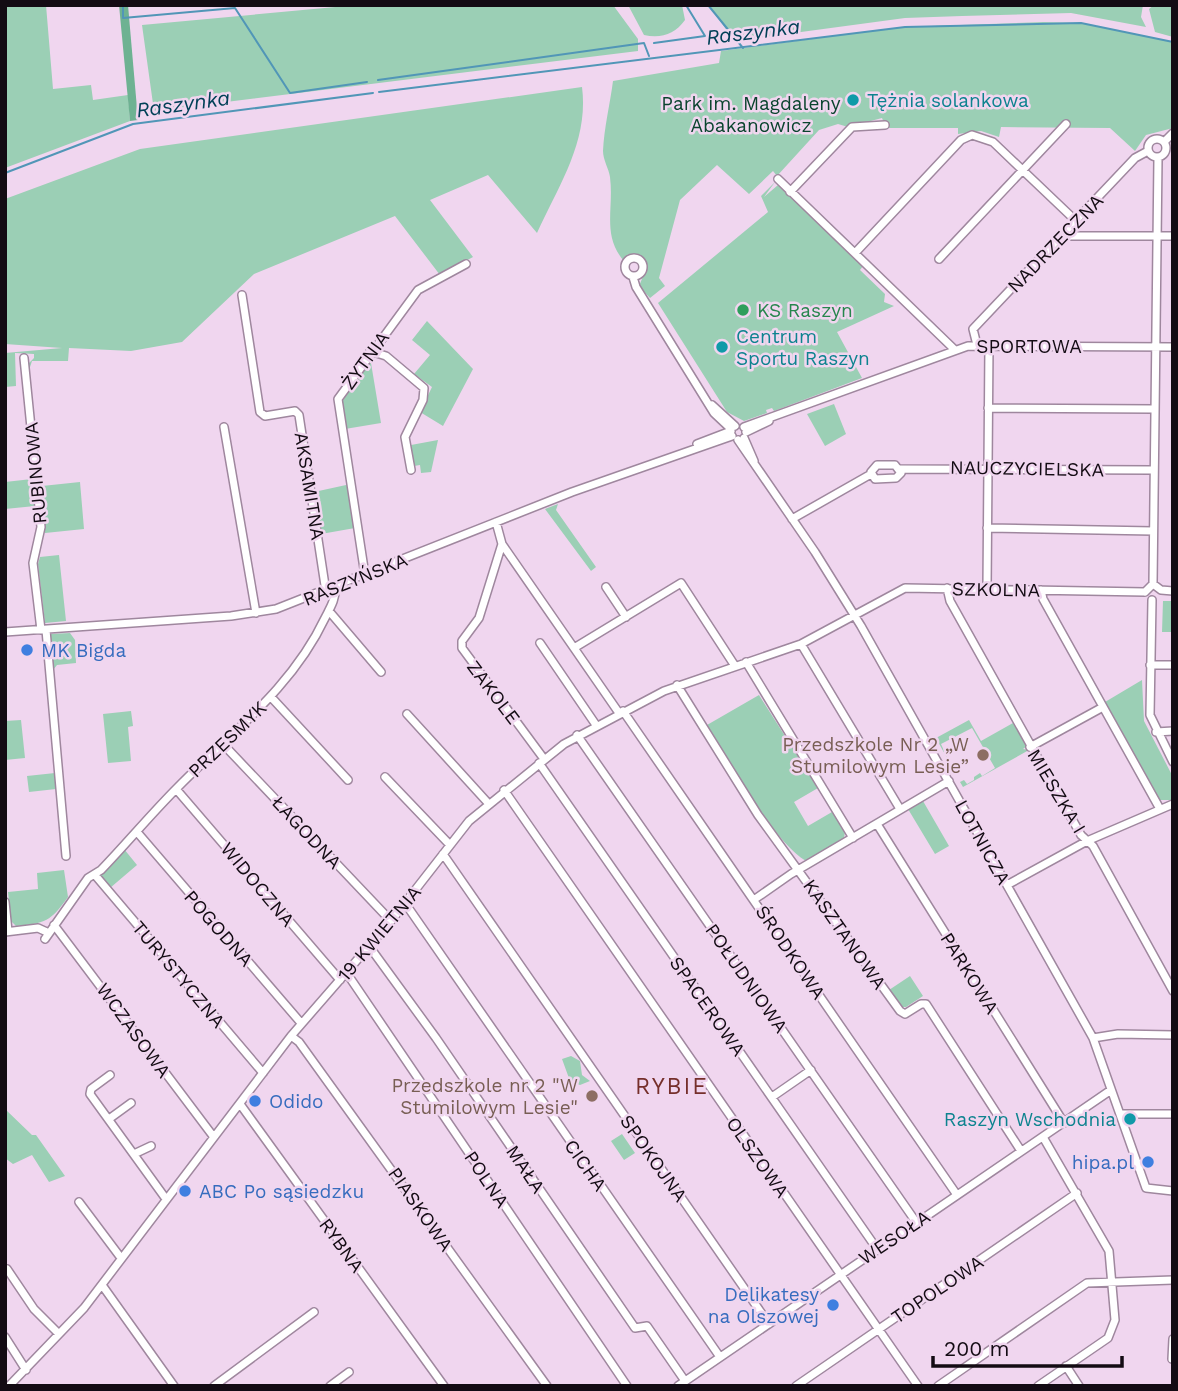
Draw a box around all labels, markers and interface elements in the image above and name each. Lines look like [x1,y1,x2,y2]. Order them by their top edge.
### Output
water label: Raszynka [704,13,801,50]
water label: Raszynka [134,85,232,122]
place label: Tężnia solankowa [867,89,1029,112]
park label: Park im. Magdaleny Abakanowicz [661,92,841,137]
marker: Tężnia solankowa [845,92,861,108]
street label: NADRZECZNA [1003,189,1108,297]
place label: KS Raszyn [757,299,853,322]
marker: KS Raszyn [735,302,751,318]
place label: Centrum Sportu Raszyn [736,325,870,370]
street label: ŻYTNIA [337,326,394,394]
street label: SPORTOWA [976,335,1082,358]
marker: Centrum Sportu Raszyn [714,339,730,355]
street label: RUBINOWA [20,421,51,525]
street label: AKSAMITNA [290,430,329,542]
street label: NAUCZYCIELSKA [950,456,1105,481]
street label: RASZYŃSKA [300,548,411,611]
street label: SZKOLNA [952,577,1041,602]
place label: MK Bigda [41,639,126,662]
marker: MK Bigda [19,642,35,658]
street label: ZAKOLE [462,656,525,729]
street label: PRZESMYK [184,696,271,782]
place label: Przedszkole Nr 2 „W Stumilowym Lesie” [782,733,969,778]
street label: MIESZKA I [1022,745,1091,838]
marker: Przedszkole Nr 2 „W Stumilowym Lesie” [975,747,991,763]
street label: ŁAGODNA [267,791,347,874]
street label: LOTNICZA [950,796,1015,889]
street label: WIDOCZNA [216,837,300,932]
street label: KASZTANOWA [798,875,891,994]
street label: 19 KWIETNIA [333,881,426,986]
street label: POGODNA [179,885,258,972]
street label: ŚRODKOWA [751,901,831,1004]
street label: TURYSTYCZNA [127,916,230,1033]
street label: POŁUDNIOWA [700,919,793,1038]
street label: PARKOWA [935,928,1004,1019]
street label: SPACEROWA [665,952,751,1061]
street label: WCZASOWA [91,978,176,1083]
district label: RYBIE [635,1073,709,1100]
place label: Przedszkole nr 2 "W Stumilowym Lesie" [392,1074,578,1119]
marker: Przedszkole nr 2 "W Stumilowym Lesie" [584,1088,600,1104]
place label: Odido [269,1090,324,1113]
marker: Odido [247,1093,263,1109]
place label: Raszyn Wschodnia [944,1108,1116,1131]
street label: SPOKOJNA [615,1110,692,1207]
marker: Raszyn Wschodnia [1122,1111,1138,1127]
street label: OLSZOWA [721,1112,794,1203]
street label: CICHA [559,1135,612,1196]
street label: MAŁA [501,1141,550,1198]
street label: POLNA [459,1146,514,1212]
place label: hipa.pl [1072,1151,1134,1174]
marker: hipa.pl [1140,1154,1156,1170]
street label: PIASKOWA [383,1163,458,1256]
place label: ABC Po sąsiedzku [199,1180,364,1203]
marker: ABC Po sąsiedzku [177,1183,193,1199]
street label: WESOŁA [854,1205,935,1270]
street label: RYBNA [314,1214,369,1277]
street label: TOPOLOWA [887,1250,988,1329]
place label: Delikatesy na Olszowej [708,1283,819,1328]
marker: Delikatesy na Olszowej [825,1297,841,1313]
scale bar [933,1324,1122,1368]
text: 200 m [944,1336,1010,1361]

